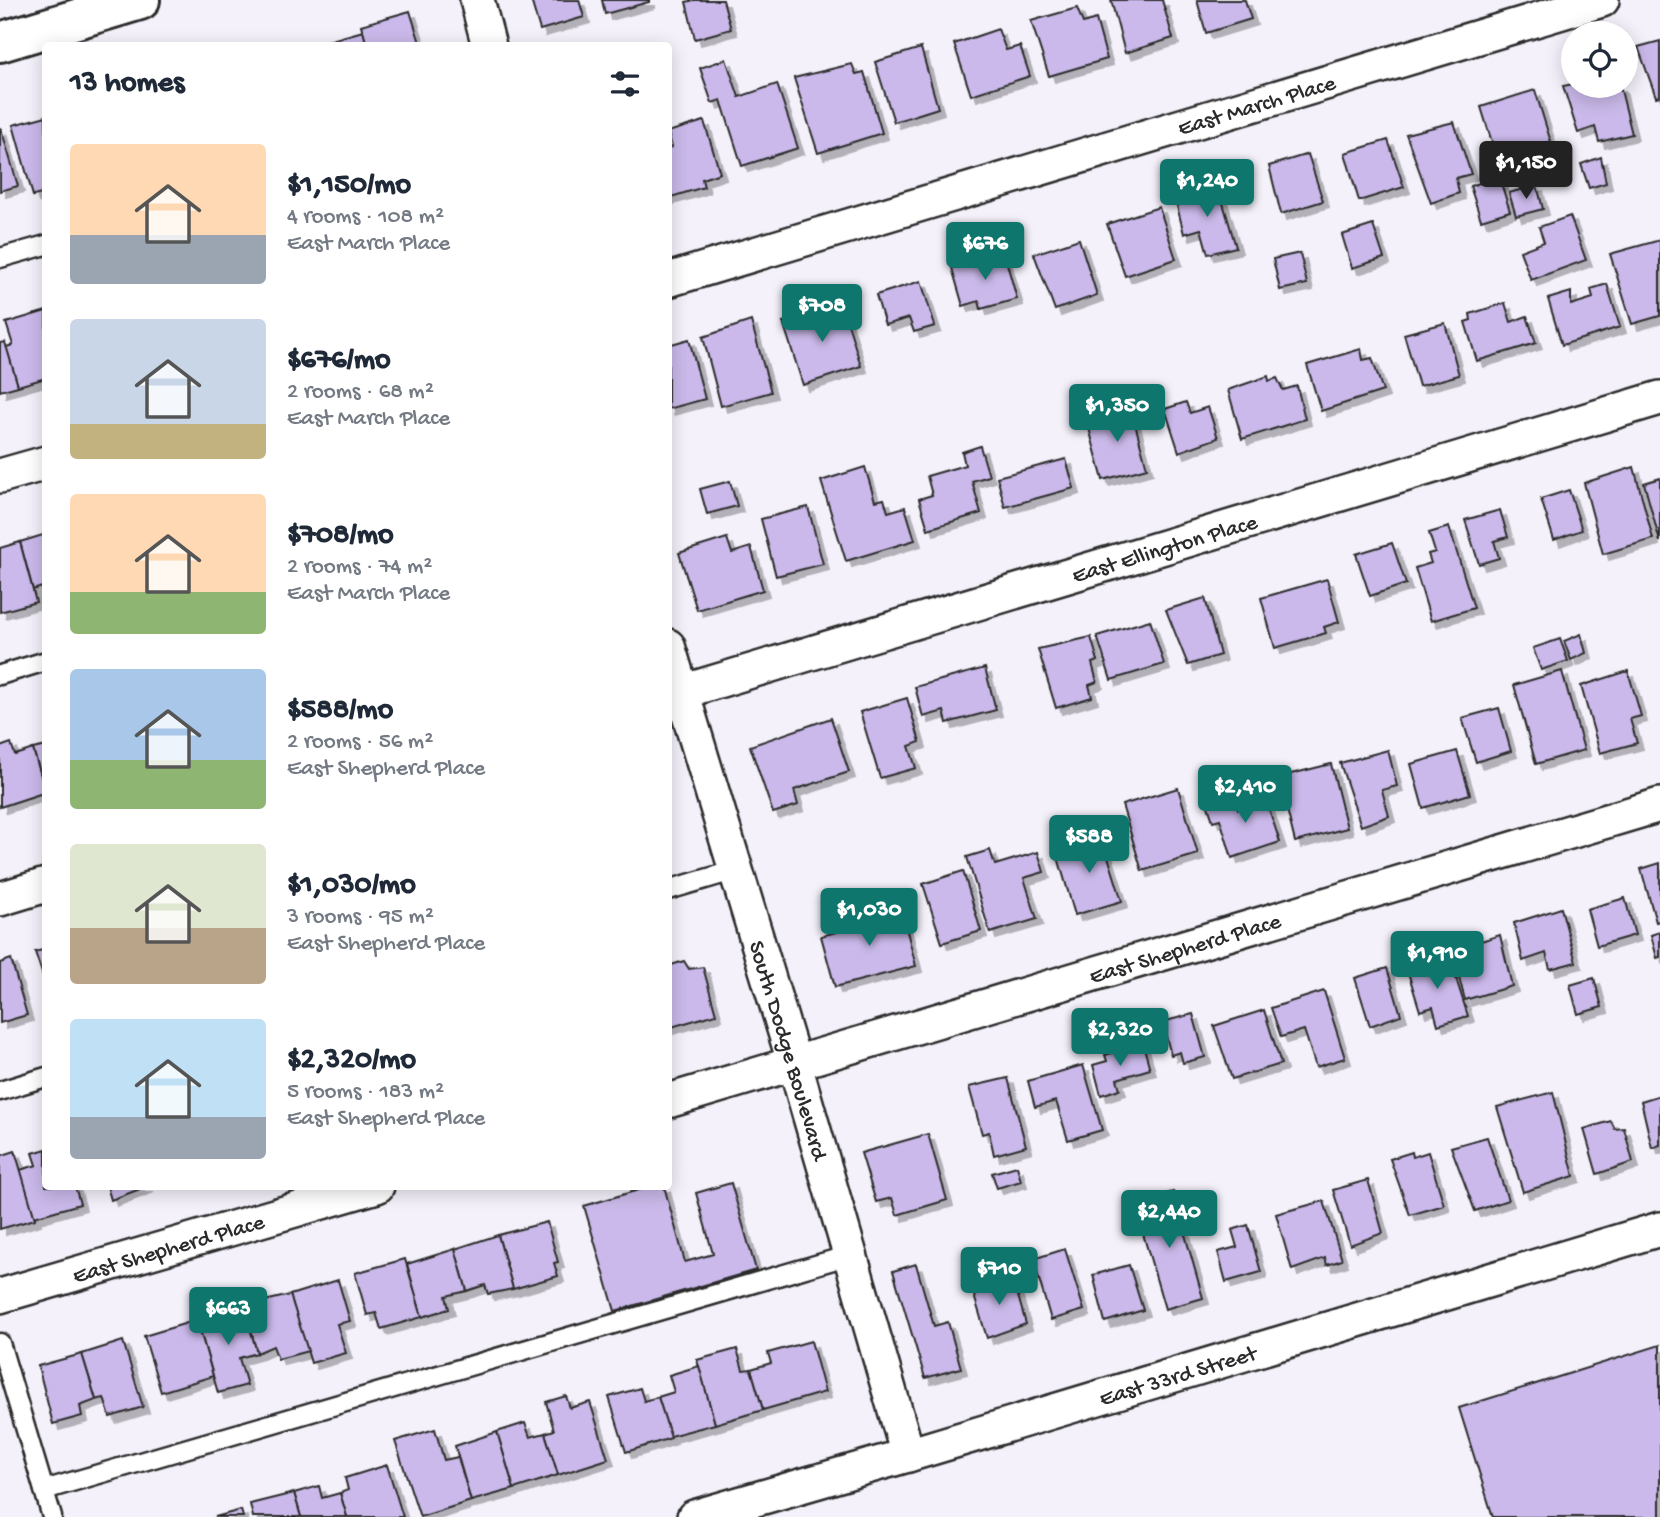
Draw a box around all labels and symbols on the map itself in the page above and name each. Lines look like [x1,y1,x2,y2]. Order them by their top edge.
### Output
street label: East March Place [1175,70,1340,143]
pin: $1,150 [1469,142,1583,201]
pin: $1,240 [1150,160,1264,219]
pin: $676 [944,222,1026,282]
pin: $708 [781,284,863,344]
pin: $1,350 [1060,384,1174,444]
street label: East Ellington Place [1069,509,1262,591]
pin: $2,410 [1188,766,1302,825]
pin: $588 [1048,816,1130,875]
pin: $1,030 [812,888,926,948]
street label: East Shepherd Place [1087,909,1285,992]
pin: $1,910 [1380,932,1494,991]
street label: South Dodge Boulevard [741,938,832,1165]
pin: $2,320 [1063,1009,1177,1068]
pin: $2,440 [1112,1190,1226,1250]
street label: East Shepherd Place [70,1209,269,1291]
pin: $710 [958,1248,1040,1307]
pin: $663 [187,1288,269,1347]
street label: East 33rd Street [1096,1341,1262,1414]

